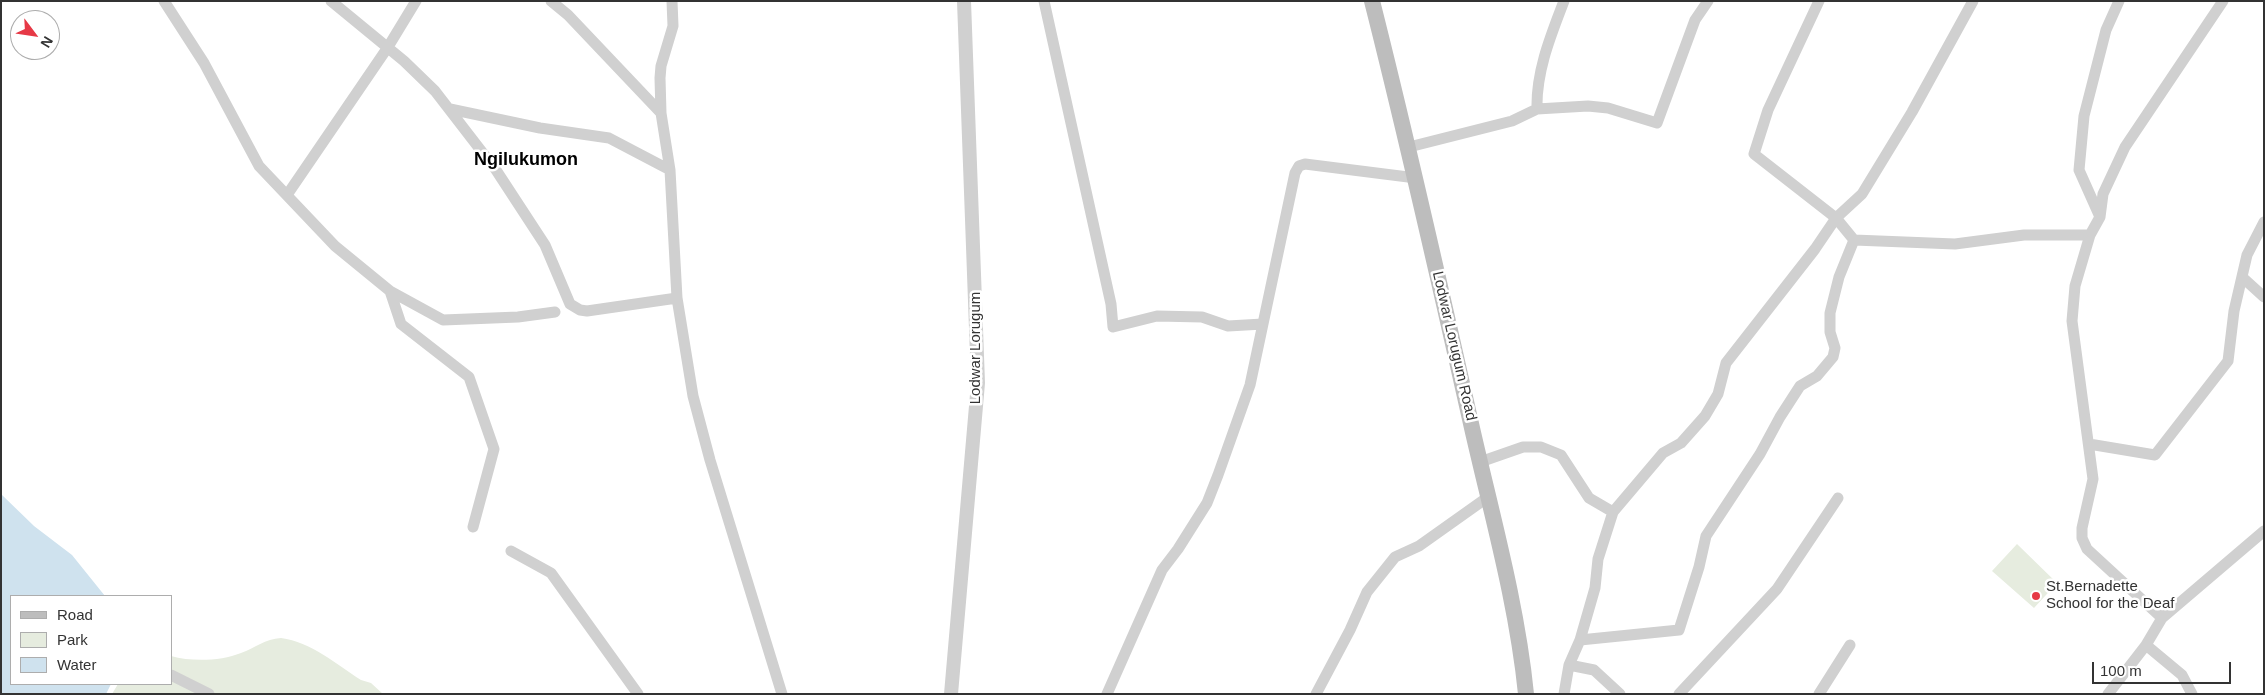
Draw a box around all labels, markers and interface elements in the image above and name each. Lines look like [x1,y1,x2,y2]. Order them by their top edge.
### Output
north arrow [10,10,60,60]
text: N [38,34,56,51]
district label: Ngilukumon [474,149,578,171]
street label: Lodwar Lorugum Road [1428,270,1480,422]
street label: Lodwar Lorugum [967,292,985,404]
place label: St.Bernadette School for the Deaf [2046,578,2174,613]
marker: St.Bernadette School for the Deaf [2030,590,2042,602]
legend [10,595,172,685]
text: Road [57,606,93,623]
text: Park [57,631,88,648]
scale bar [2095,652,2234,684]
text: Water [57,656,96,673]
text: 100 m [2100,662,2142,679]

